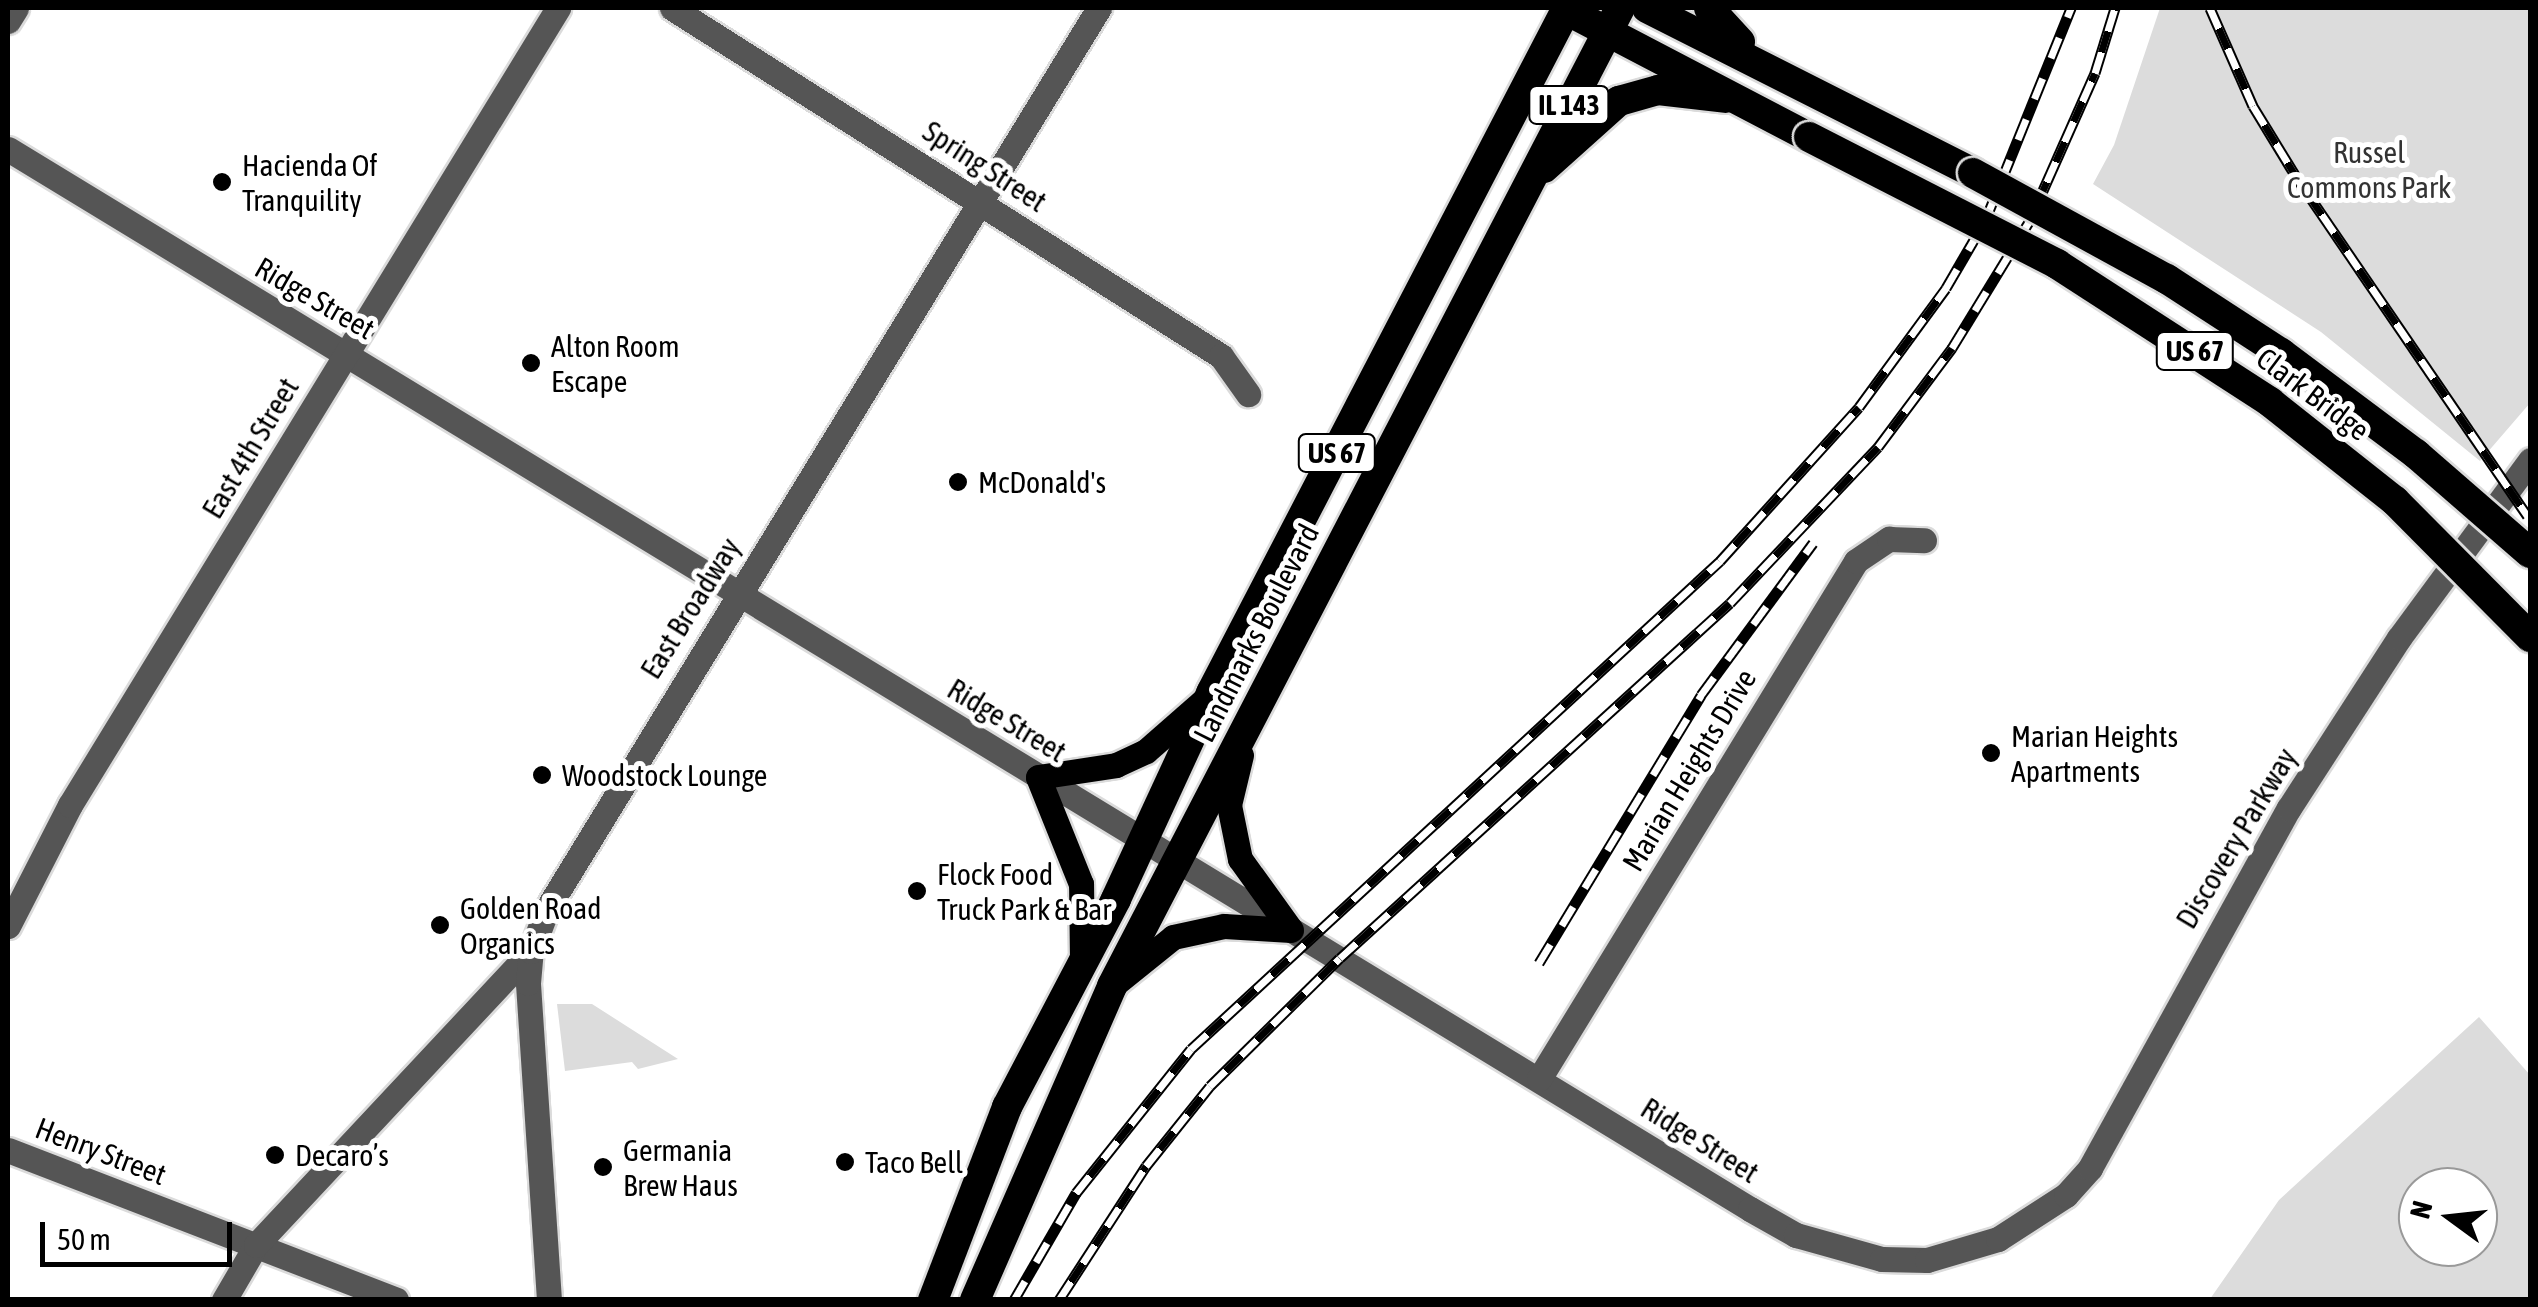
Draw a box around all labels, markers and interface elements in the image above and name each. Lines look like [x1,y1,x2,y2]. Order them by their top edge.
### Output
road number: IL 143 [1526,82,1612,128]
street label: Spring Street [917,113,1053,219]
park label: Russel Commons Park [2287,134,2451,204]
place label: Hacienda Of Tranquility [242,147,378,218]
marker: Hacienda Of Tranquility [211,171,233,193]
street label: Ridge Street [249,249,381,347]
place label: Alton Room Escape [551,328,680,398]
road number: US 67 [2155,328,2235,374]
street label: Clark Bridge [2250,340,2376,448]
marker: Alton Room Escape [520,352,542,374]
street label: East 4th Street [194,371,306,525]
road number: US 67 [1297,430,1377,476]
place label: McDonald's [978,464,1106,500]
marker: McDonald's [947,471,969,493]
street label: Landmarks Boulevard [1186,518,1326,748]
street label: East Broadway [633,531,747,685]
street label: Marian Heights Drive [1615,662,1763,878]
street label: Ridge Street [941,671,1073,769]
place label: Marian Heights Apartments [2011,718,2178,788]
street label: Discovery Parkway [2168,741,2304,935]
marker: Marian Heights Apartments [1980,742,2002,764]
place label: Woodstock Lounge [562,757,767,793]
marker: Woodstock Lounge [531,764,553,786]
place label: Flock Food Truck Park & Bar [937,856,1111,926]
marker: Flock Food Truck Park & Bar [906,880,928,902]
place label: Golden Road Organics [460,890,601,960]
marker: Golden Road Organics [429,914,451,936]
street label: Ridge Street [1635,1090,1765,1190]
street label: Henry Street [31,1110,171,1192]
place label: Germania Brew Haus [623,1132,738,1202]
place label: Decaro’s [295,1137,389,1173]
marker: Decaro’s [264,1144,286,1166]
place label: Taco Bell [865,1144,963,1180]
marker: Taco Bell [834,1151,856,1173]
marker: Germania Brew Haus [592,1156,614,1178]
north arrow [2398,1167,2498,1267]
text: N [2403,1198,2439,1222]
scale bar [45,1202,238,1264]
text: 50 m [57,1222,111,1256]

